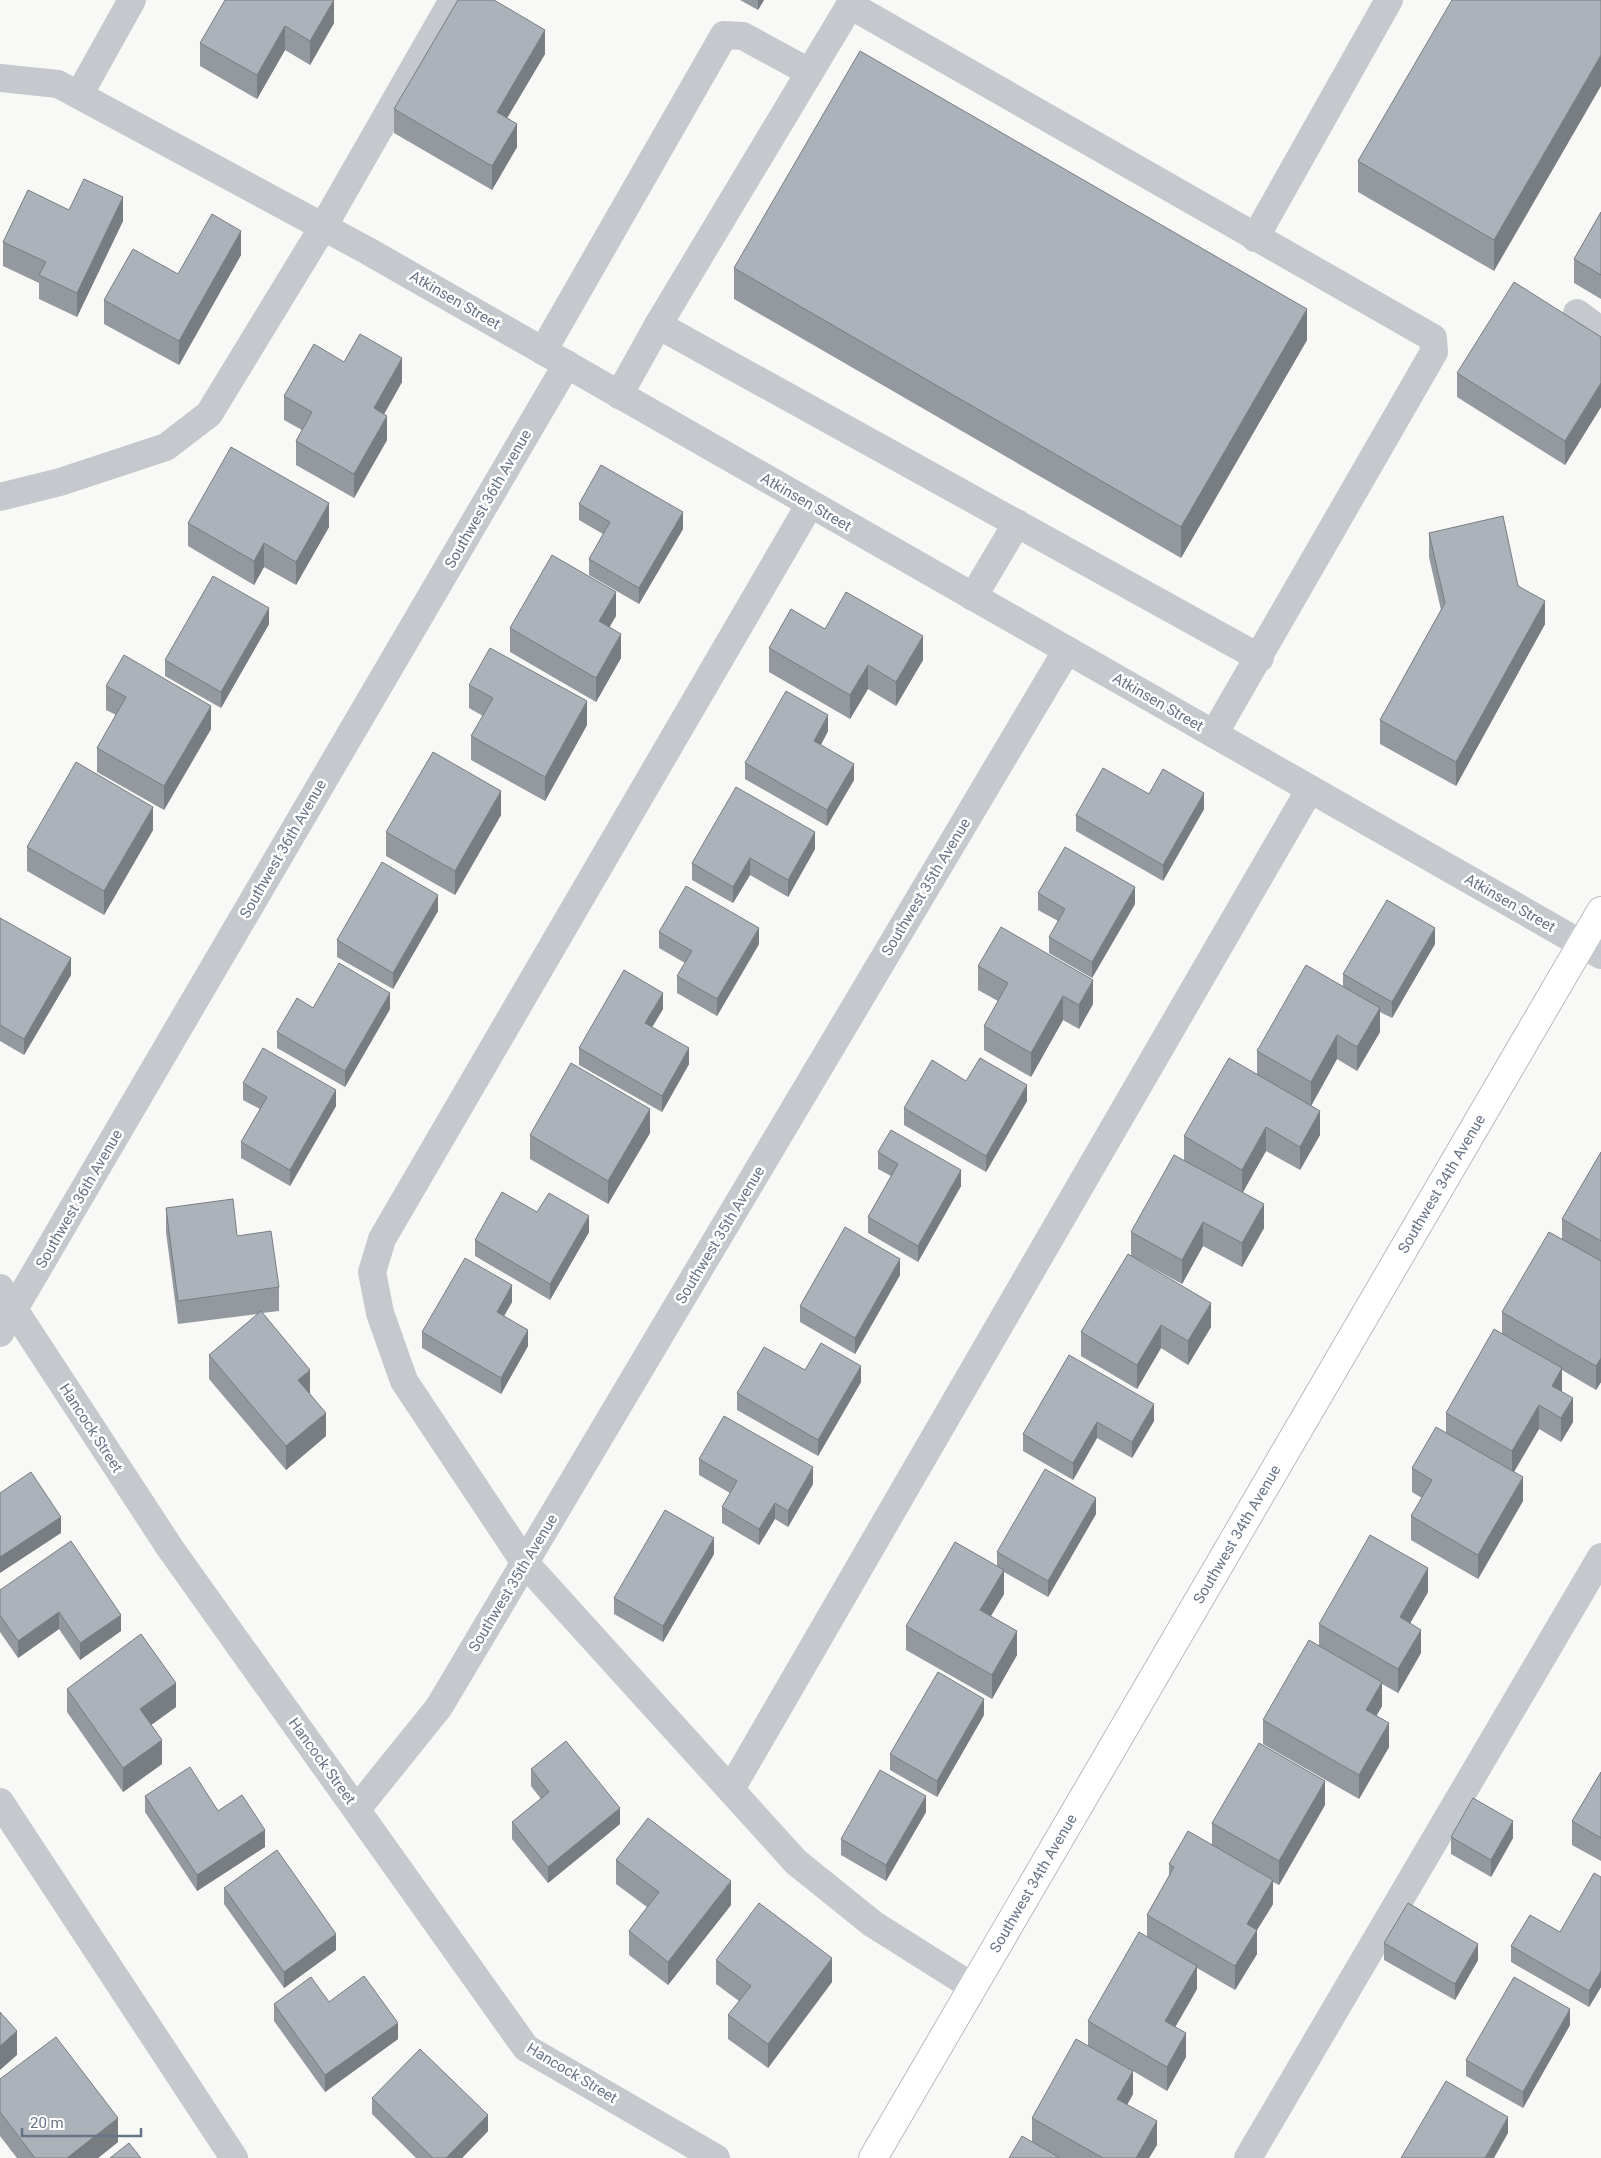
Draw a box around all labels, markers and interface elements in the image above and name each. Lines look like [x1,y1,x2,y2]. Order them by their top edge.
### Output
street label: Atkinsen Street [407,267,503,333]
street label: Southwest 36th Avenue [441,426,535,572]
street label: Atkinsen Street [758,469,854,535]
street label: Atkinsen Street [1110,669,1206,735]
street label: Southwest 36th Avenue [236,776,330,922]
street label: Southwest 35th Avenue [878,815,974,959]
street label: Atkinsen Street [1462,870,1558,936]
street label: Southwest 34th Avenue [1394,1111,1489,1256]
street label: Southwest 36th Avenue [32,1126,126,1272]
street label: Southwest 35th Avenue [672,1163,768,1307]
street label: Hancock Street [56,1380,126,1476]
street label: Southwest 34th Avenue [1190,1462,1285,1607]
street label: Southwest 35th Avenue [465,1511,561,1655]
street label: Hancock Street [285,1714,359,1808]
street label: Southwest 34th Avenue [986,1811,1081,1956]
street label: Hancock Street [524,2039,621,2107]
scale bar [22,2106,141,2138]
text: 20 m [30,2114,64,2132]

